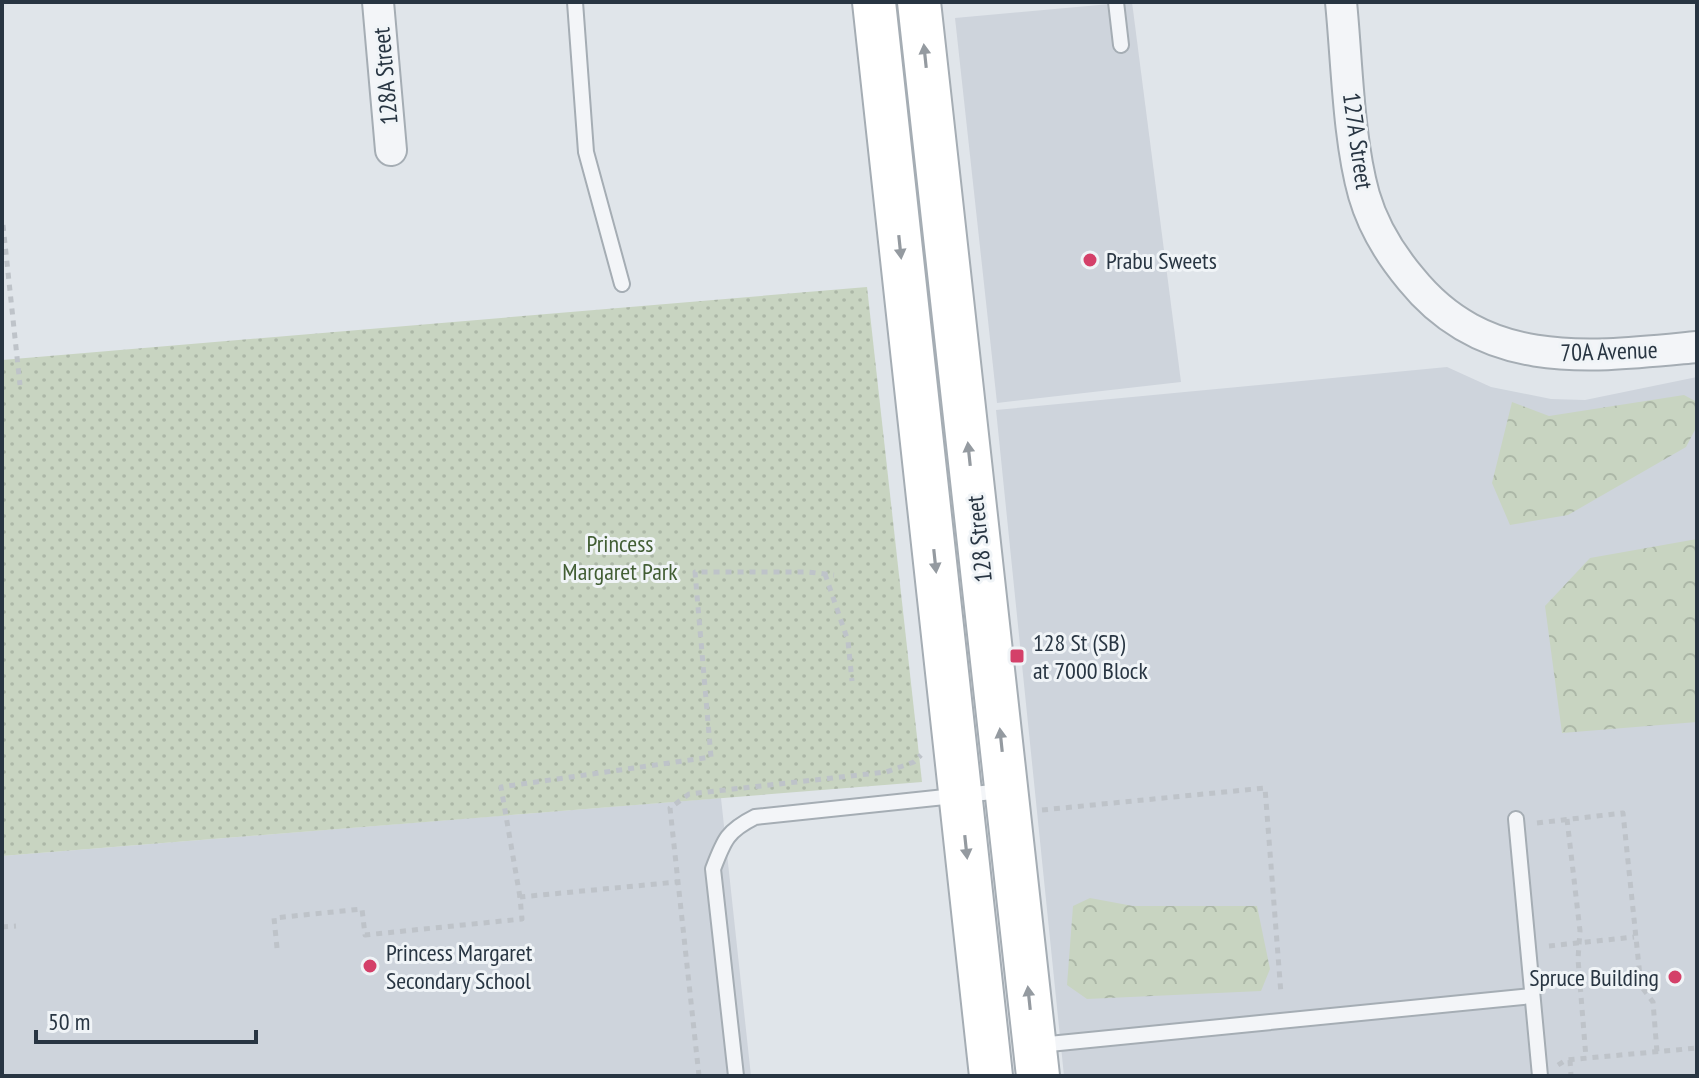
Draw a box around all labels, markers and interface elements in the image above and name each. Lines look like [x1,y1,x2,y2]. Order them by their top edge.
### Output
street label: 128A Street [365,26,405,126]
one-way arrow [919,43,932,68]
street label: 127A Street [1336,91,1380,192]
one-way arrow [894,234,907,259]
place label: Prabu Sweets [1106,245,1217,276]
marker: Prabu Sweets [1081,251,1099,269]
street label: 70A Avenue [1560,334,1658,368]
one-way arrow [963,441,976,466]
street label: 128 Street [959,494,999,584]
park label: Princess Margaret Park [562,528,678,587]
one-way arrow [928,549,941,574]
place label: 128 St (SB) at 7000 Block [1033,627,1148,686]
marker: 128 St (SB) at 7000 Block [1008,647,1026,665]
one-way arrow [994,727,1007,752]
one-way arrow [959,835,972,860]
place label: Princess Margaret Secondary School [386,937,533,996]
marker: Princess Margaret Secondary School [361,957,379,975]
place label: Spruce Building [1529,962,1659,993]
marker: Spruce Building [1666,968,1684,986]
one-way arrow [1023,986,1036,1011]
scale bar [36,994,256,1044]
text: 50 m [48,1006,90,1037]

